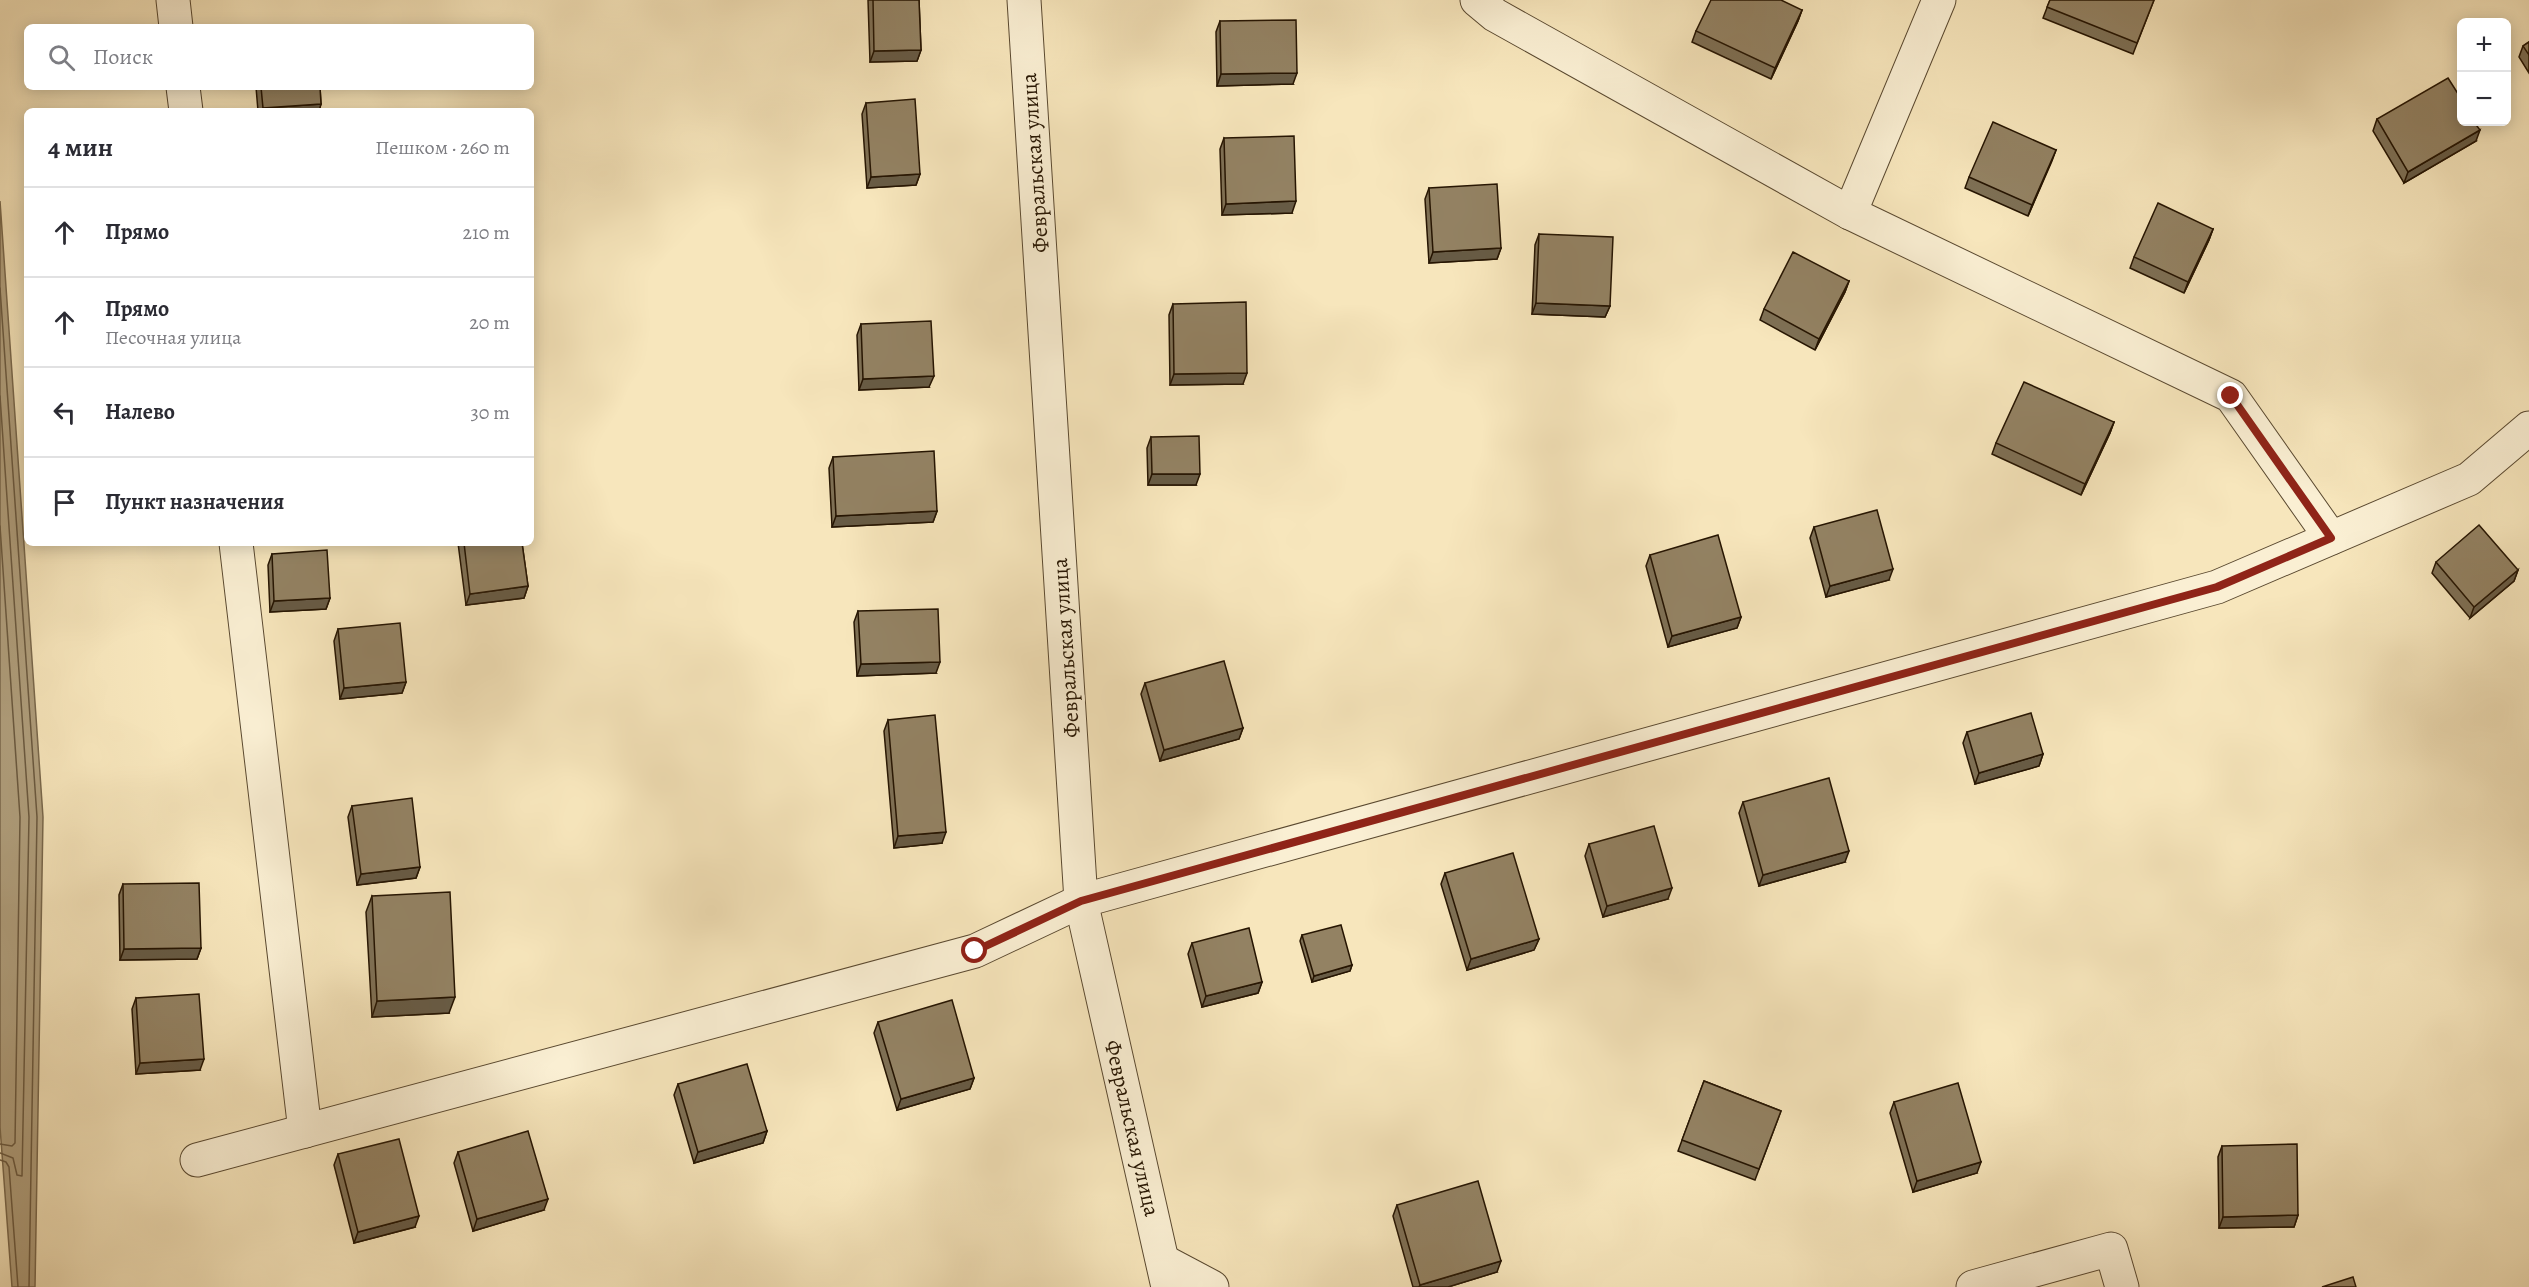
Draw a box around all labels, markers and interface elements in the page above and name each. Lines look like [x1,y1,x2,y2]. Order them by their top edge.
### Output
map controls [2457,18,2511,126]
button: + [2457,18,2511,72]
search box [24,24,534,90]
icon: search [45,41,78,74]
text: Поиск [93,42,153,72]
street label: Февральская улица [1014,71,1056,254]
button: − [2457,72,2511,126]
text: 4 мин [48,130,113,165]
text: Пешком · 260 m [375,134,510,161]
icon: ahead [48,216,81,249]
text: Прямо [105,217,169,247]
text: 210 m [462,219,510,246]
text: Прямо [105,294,169,324]
icon: ahead [48,306,81,339]
text: 20 m [469,309,510,336]
text: Песочная улица [105,324,242,351]
route end [2217,382,2243,408]
icon: left [48,396,81,429]
text: Налево [105,397,175,427]
text: 30 m [470,399,510,426]
icon: arrive [48,486,81,519]
text: Пункт назначения [105,487,284,517]
street label: Февральская улица [1045,556,1087,739]
route start [961,937,987,963]
street label: Февральская улица [1097,1037,1167,1220]

